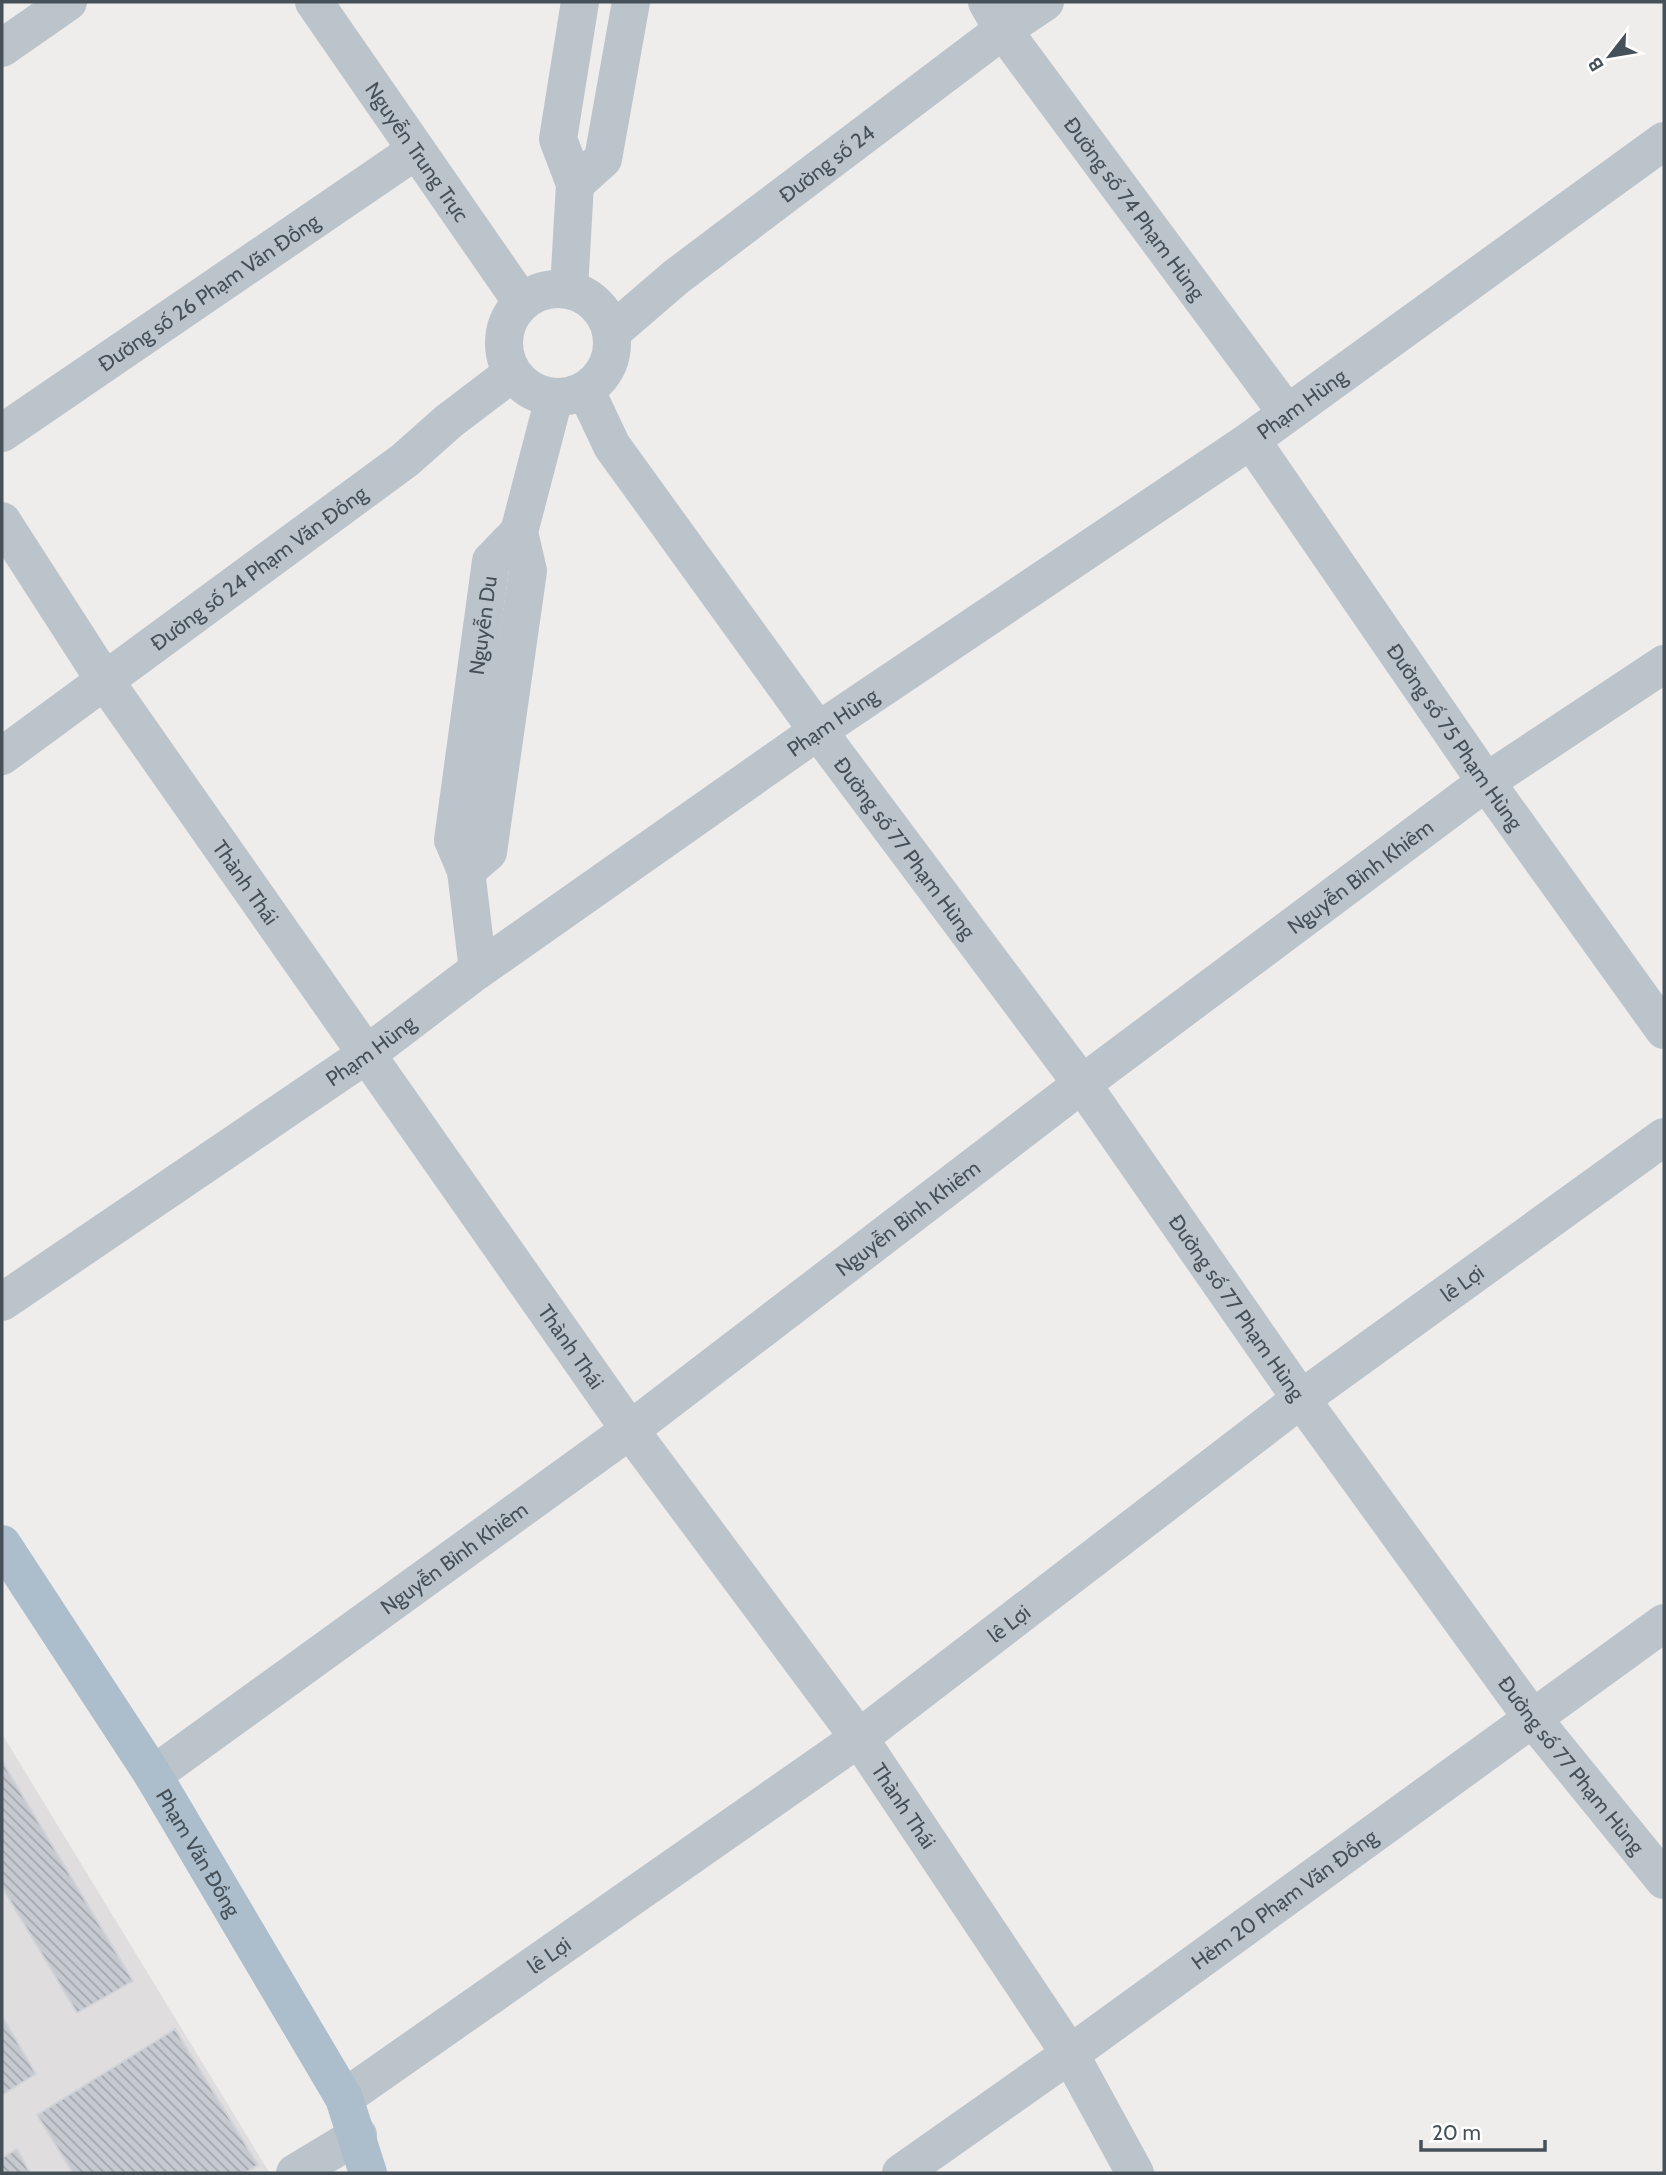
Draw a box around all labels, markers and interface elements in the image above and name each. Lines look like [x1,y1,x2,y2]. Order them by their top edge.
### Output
north arrow [1575,21,1645,91]
text: B [1583,53,1609,76]
street label: Nguyễn Trung Trực [361,77,475,226]
street label: Đường số 74 Phạm Hùng [1059,112,1211,305]
street label: Đường số 24 [774,119,879,207]
street label: Đường số 26 Phạm Văn Đồng [93,208,324,376]
street label: Phạm Hùng [1252,362,1351,444]
street label: Đường số 24 Phạm Văn Đồng [145,480,372,655]
street label: Nguyễn Du [463,574,501,676]
street label: Đường số 75 Phạm Hùng [1382,639,1529,835]
street label: Phạm Hùng [782,682,883,762]
street label: Đường số 77 Phạm Hùng [829,752,981,944]
street label: Nguyễn Bỉnh Khiêm [1282,814,1438,939]
street label: Thành Thái [208,835,284,929]
street label: Phạm Hùng [321,1009,420,1091]
street label: Nguyễn Bỉnh Khiêm [830,1154,985,1281]
street label: Đường số 77 Phạm Hùng [1164,1210,1310,1405]
street label: lê Lợi [1436,1259,1488,1307]
street label: Thành Thái [533,1299,610,1394]
street label: Nguyễn Bỉnh Khiêm [375,1496,532,1619]
street label: lê Lợi [983,1599,1035,1647]
street label: Đường số 77 Phạm Hùng [1493,1671,1650,1859]
street label: Thành Thái [867,1758,942,1853]
street label: Phạm Văn Đồng [151,1784,247,1921]
street label: Hẻm 20 Phạm Văn Đồng [1186,1823,1382,1974]
street label: lê Lợi [523,1931,575,1978]
scale bar [1421,2108,1545,2152]
text: 20 m [1432,2120,1481,2145]

